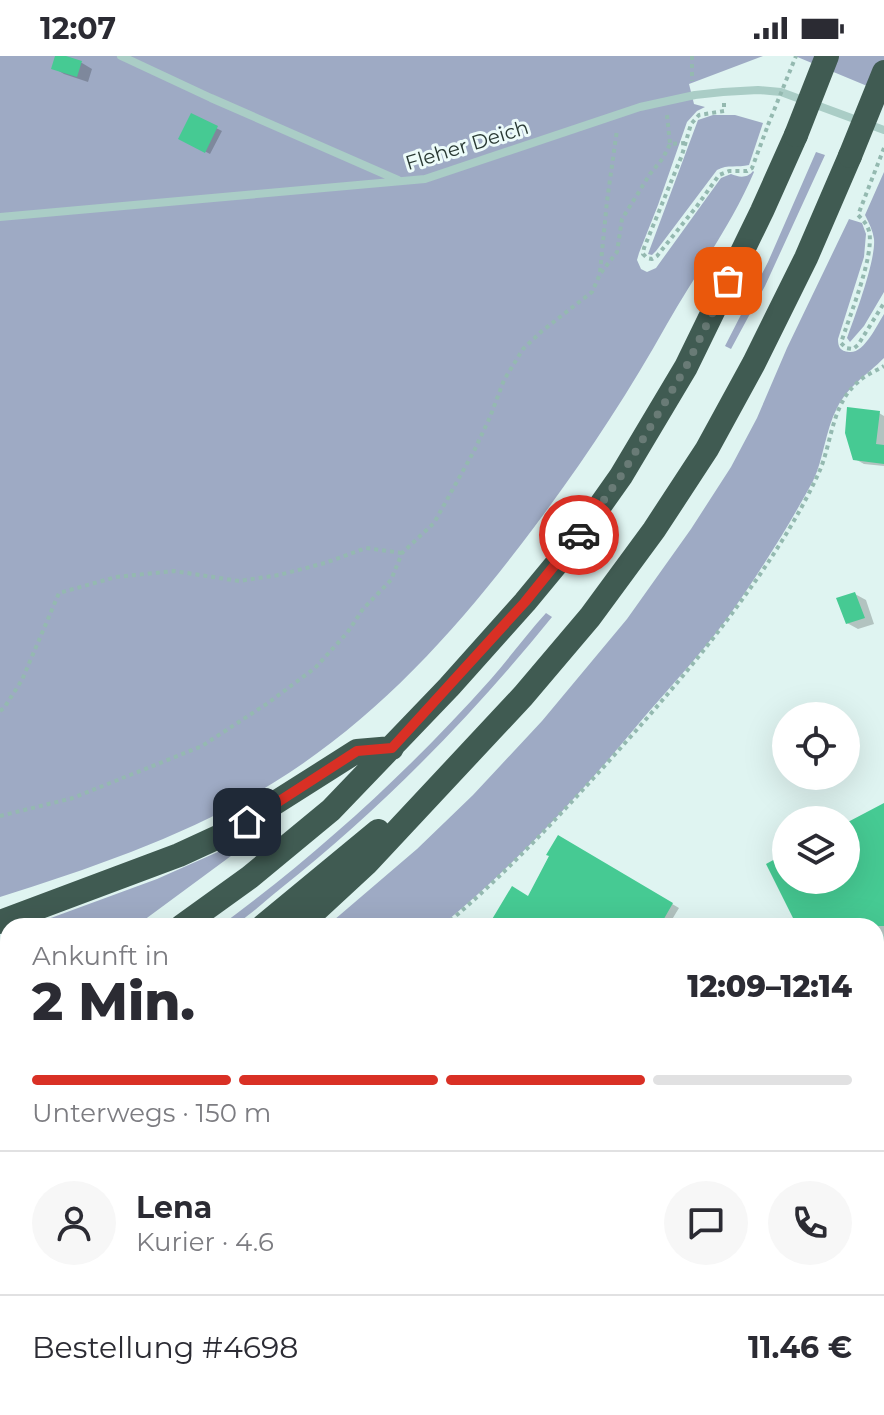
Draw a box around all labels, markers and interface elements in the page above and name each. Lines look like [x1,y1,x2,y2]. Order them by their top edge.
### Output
text: 12:07 [40,10,116,47]
street label: Fleher Deich [402,115,532,175]
pin [694,247,762,315]
icon: bag [706,259,750,303]
courier [539,495,619,575]
icon: car [557,513,601,557]
map controls [772,702,860,894]
button: locate [772,702,860,790]
pin [213,788,281,856]
icon: home [225,800,269,844]
button: layers [772,806,860,894]
text: Ankunft in [32,940,169,972]
text: 12:09–12:14 [687,968,852,1005]
text: 2 Min. [32,970,195,1033]
text: Unterwegs · 150 m [32,1097,271,1129]
button: person [32,1181,116,1265]
button: chat [664,1181,748,1265]
button: phone [768,1181,852,1265]
text: Lena [136,1189,212,1226]
text: Kurier · 4.6 [136,1226,274,1258]
text: Bestellung #4698 [32,1329,299,1366]
text: 11.46 € [748,1329,852,1366]

